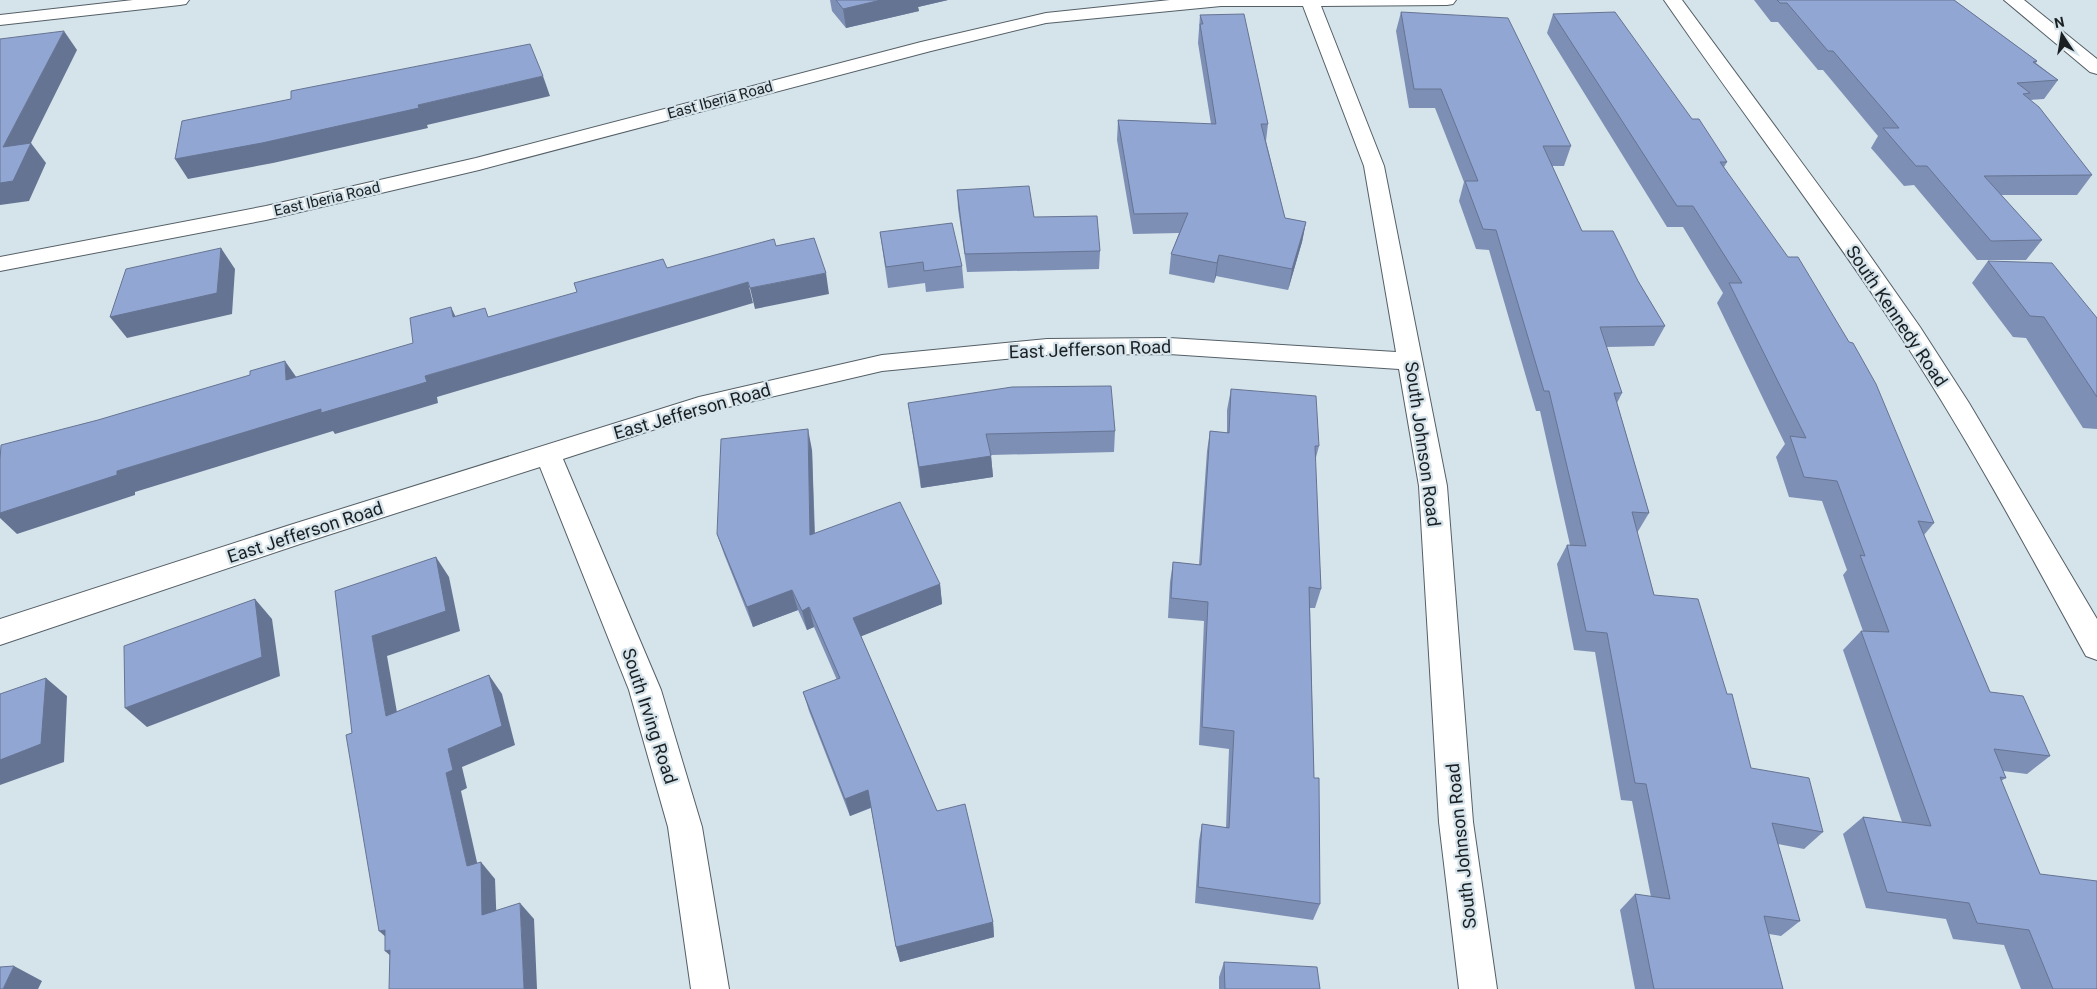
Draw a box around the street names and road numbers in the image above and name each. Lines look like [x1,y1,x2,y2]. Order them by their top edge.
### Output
street label: East Iberia Road [665,77,775,123]
street label: East Iberia Road [272,178,382,220]
street label: South Kennedy Road [1842,241,1952,391]
street label: East Jefferson Road [1009,336,1171,362]
street label: South Johnson Road [1401,360,1445,528]
street label: East Jefferson Road [611,379,773,443]
street label: East Jefferson Road [225,497,385,567]
street label: South Irving Road [618,646,682,786]
street label: South Johnson Road [1442,762,1480,930]

